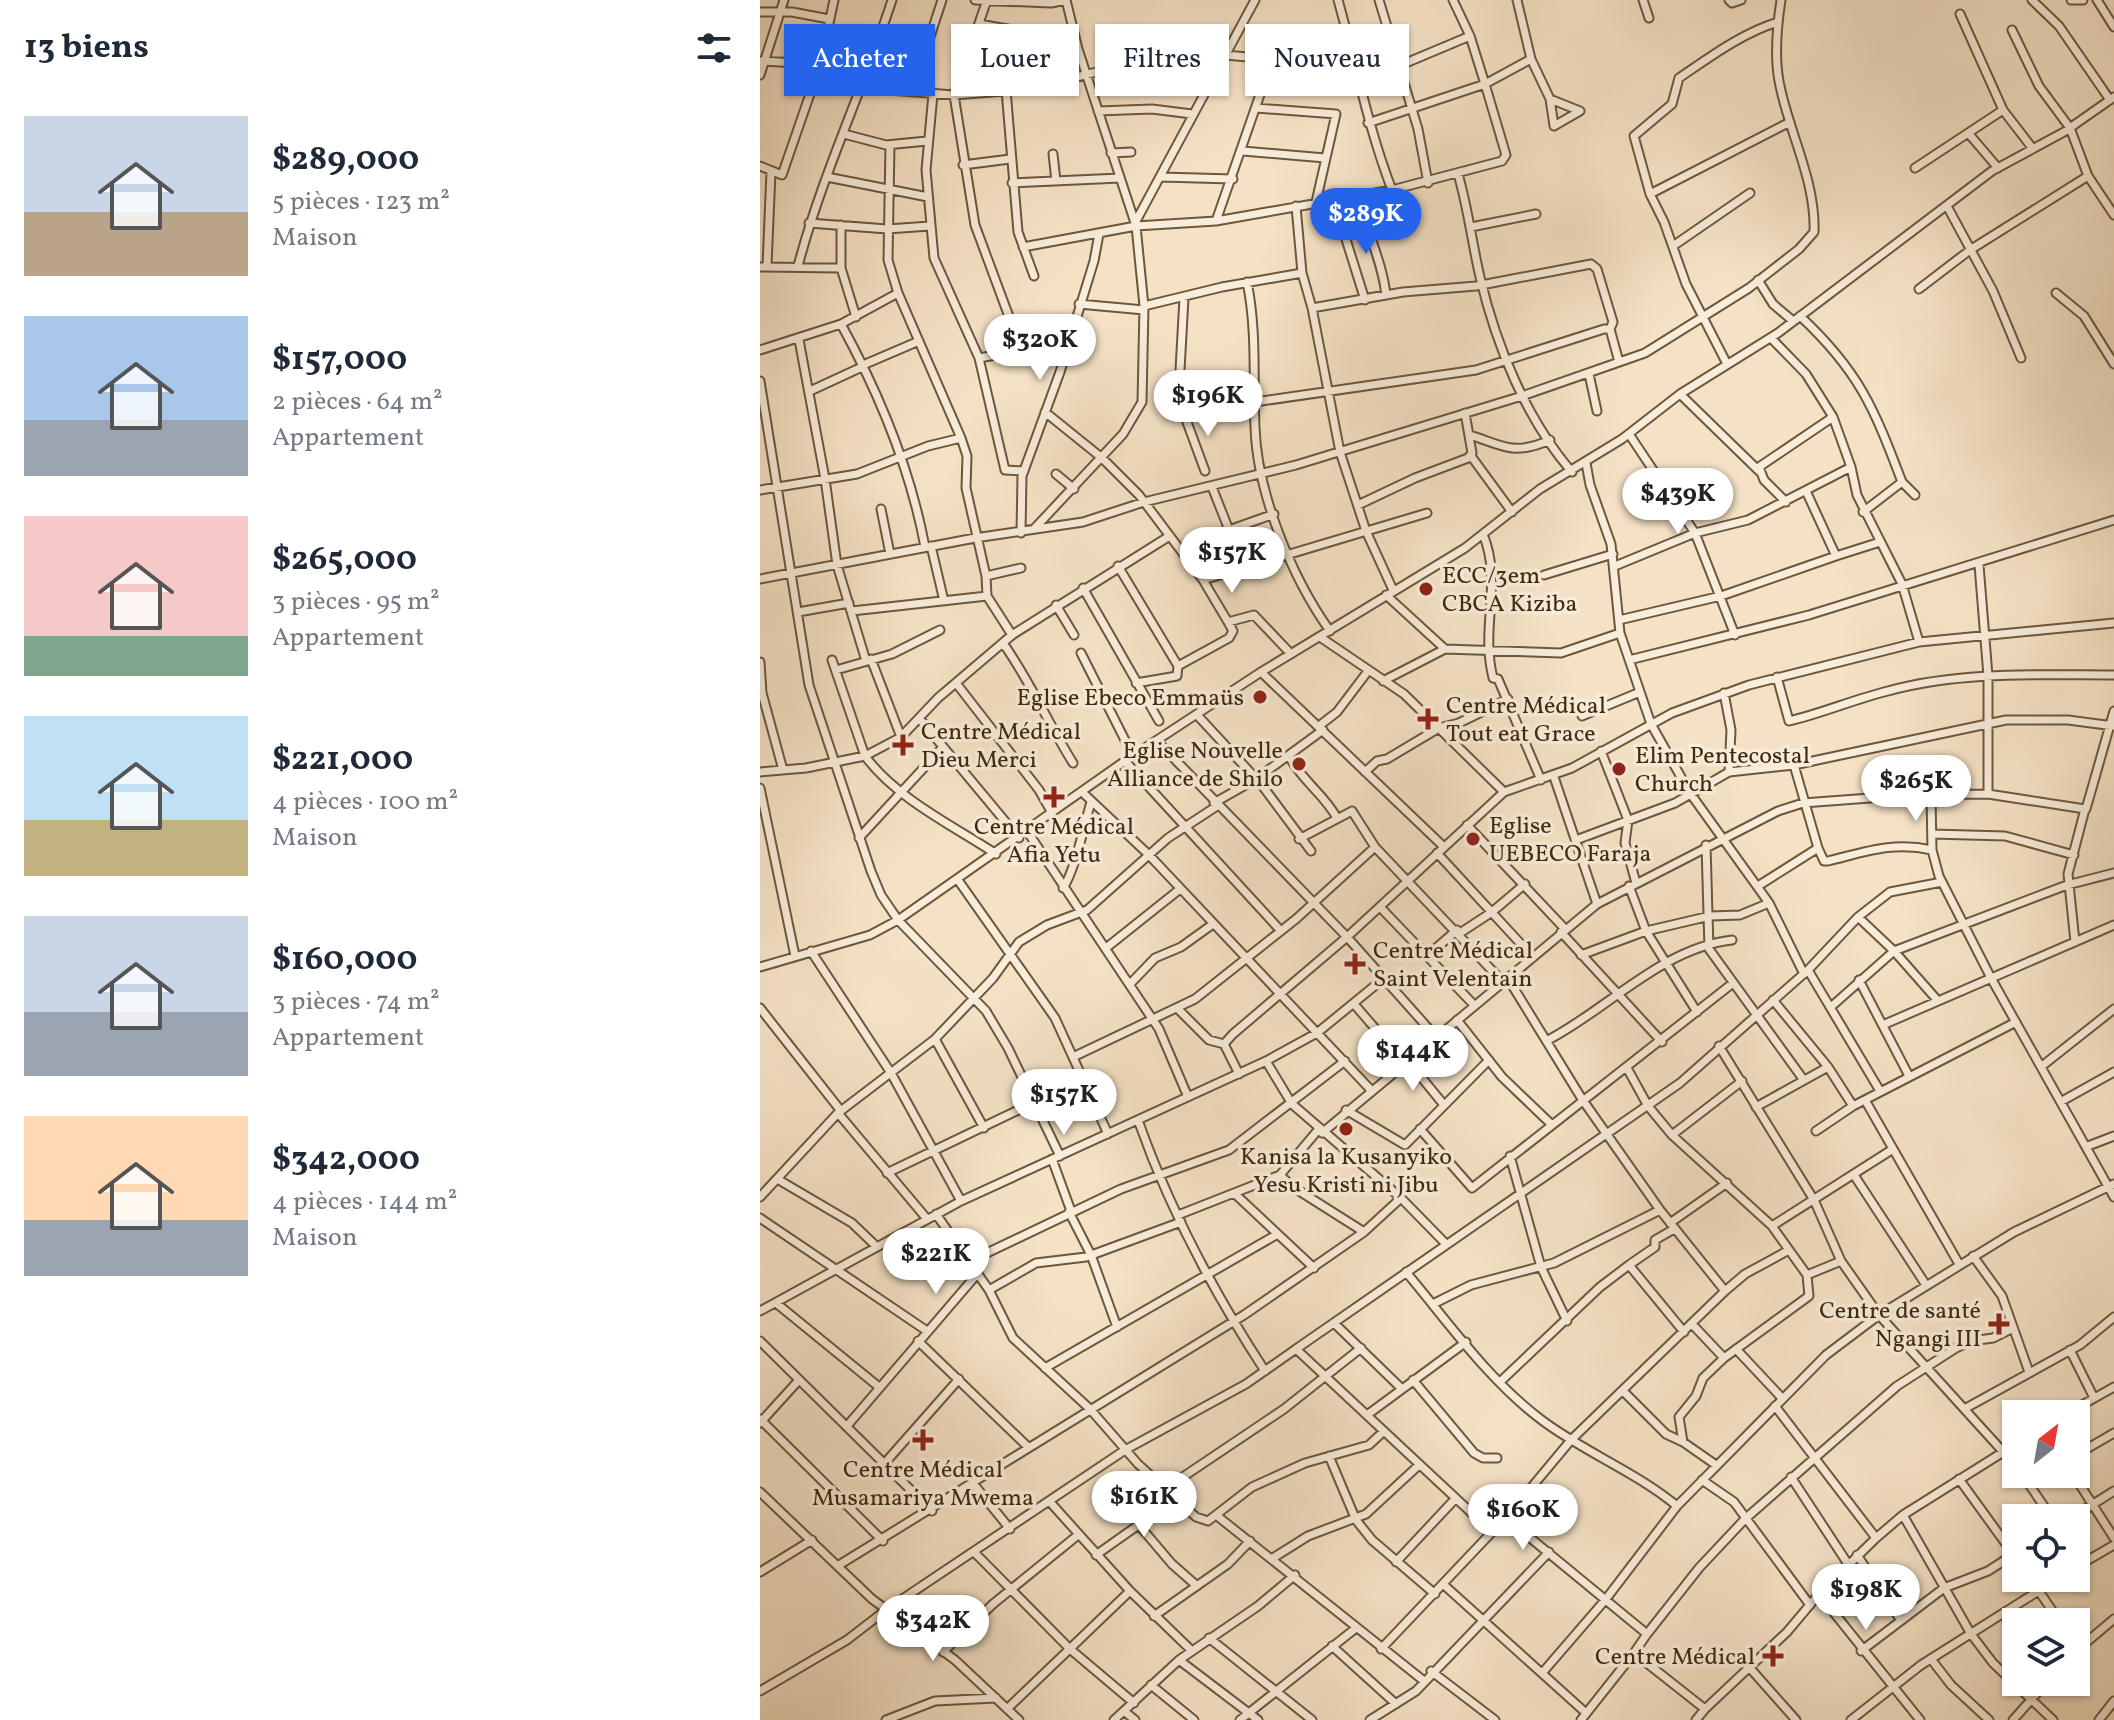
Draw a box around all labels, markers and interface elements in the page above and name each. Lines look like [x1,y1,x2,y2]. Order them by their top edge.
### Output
chip: Acheter [784,24,935,96]
chip: Louer [951,24,1079,96]
chip: Filtres [1095,24,1229,96]
chip: Nouveau [1245,24,1409,96]
text: 13 biens [24,25,149,72]
icon: filters [692,26,736,70]
text: $289,000 [272,137,419,184]
icon: home [88,148,184,244]
text: 5 pièces · 123 m² [272,184,450,220]
pin: $289K [1310,188,1422,256]
text: $289K [1328,196,1404,232]
text: Maison [272,220,357,256]
pin: $320K [984,314,1096,382]
text: $320K [1002,322,1078,358]
text: $157,000 [272,337,407,384]
icon: home [88,348,184,444]
pin: $196K [1152,370,1264,438]
text: $196K [1172,378,1244,414]
text: 2 pièces · 64 m² [272,384,443,420]
text: Appartement [272,420,424,456]
pin: $439K [1622,468,1734,536]
text: $439K [1640,476,1716,512]
pin: $157K [1176,527,1288,595]
text: $157K [1198,535,1266,571]
text: $265,000 [272,537,417,584]
icon: home [88,548,184,644]
place label: ECC/3em CBCA Kiziba [1442,560,1577,622]
marker: ECC/3em CBCA Kiziba [1417,580,1435,598]
text: 3 pièces · 95 m² [272,584,440,620]
text: Appartement [272,620,424,656]
place label: Eglise Ebeco Emmaüs [1017,682,1244,716]
marker: Eglise Ebeco Emmaüs [1251,688,1269,706]
place label: Centre Médical Tout eat Grace [1446,690,1606,752]
marker: Centre Médical Tout eat Grace [1417,708,1439,730]
place label: Centre Médical Dieu Merci [921,716,1081,778]
marker: Centre Médical Dieu Merci [892,734,914,756]
place label: Eglise Nouvelle Alliance de Shilo [1107,735,1283,797]
text: $221,000 [272,737,413,784]
place label: Elim Pentecostal Church [1635,740,1810,802]
icon: home [88,748,184,844]
marker: Eglise Nouvelle Alliance de Shilo [1290,755,1308,773]
pin: $265K [1860,755,1972,823]
marker: Elim Pentecostal Church [1610,760,1628,778]
text: $265K [1879,763,1953,799]
text: 4 pièces · 100 m² [272,784,458,820]
marker: Centre Médical Afia Yetu [1043,786,1065,808]
place label: Eglise UEBECO Faraja [1489,810,1652,872]
place label: Centre Médical Afia Yetu [974,811,1134,873]
text: Maison [272,820,357,856]
marker: Eglise UEBECO Faraja [1464,830,1482,848]
place label: Centre Médical Saint Velentain [1373,935,1533,997]
text: $160,000 [272,937,418,984]
icon: home [88,948,184,1044]
marker: Centre Médical Saint Velentain [1344,953,1366,975]
text: 3 pièces · 74 m² [272,984,440,1020]
text: Appartement [272,1020,424,1056]
pin: $144K [1357,1025,1469,1093]
text: $144K [1375,1033,1451,1069]
pin: $157K [1008,1069,1120,1137]
text: $157K [1030,1077,1098,1113]
marker: Kanisa la Kusanyiko Yesu Kristi ni Jibu [1337,1120,1355,1138]
text: $342,000 [272,1137,420,1184]
place label: Kanisa la Kusanyiko Yesu Kristi ni Jibu [1240,1141,1452,1203]
icon: home [88,1148,184,1244]
text: 4 pièces · 144 m² [272,1184,457,1220]
text: Maison [272,1220,357,1256]
pin: $221K [880,1228,992,1296]
text: $221K [901,1236,971,1272]
place label: Centre de santé Ngangi III [1819,1295,1981,1357]
marker: Centre de santé Ngangi III [1988,1313,2010,1335]
north arrow [2002,1400,2090,1488]
map controls [2002,1400,2090,1696]
marker: Centre Médical Musamariya Mwema [912,1429,934,1451]
place label: Centre Médical Musamariya Mwema [812,1454,1034,1516]
pin: $161K [1088,1471,1200,1539]
text: $161K [1110,1479,1178,1515]
pin: $160K [1467,1484,1579,1552]
text: $160K [1486,1492,1560,1528]
button: locate [2002,1504,2090,1592]
pin: $198K [1810,1564,1922,1632]
text: $198K [1830,1572,1902,1608]
pin: $342K [877,1595,989,1663]
text: $342K [895,1603,971,1639]
button: layers [2002,1608,2090,1696]
place label: Centre Médical [1595,1641,1755,1675]
marker: Centre Médical [1762,1645,1784,1667]

